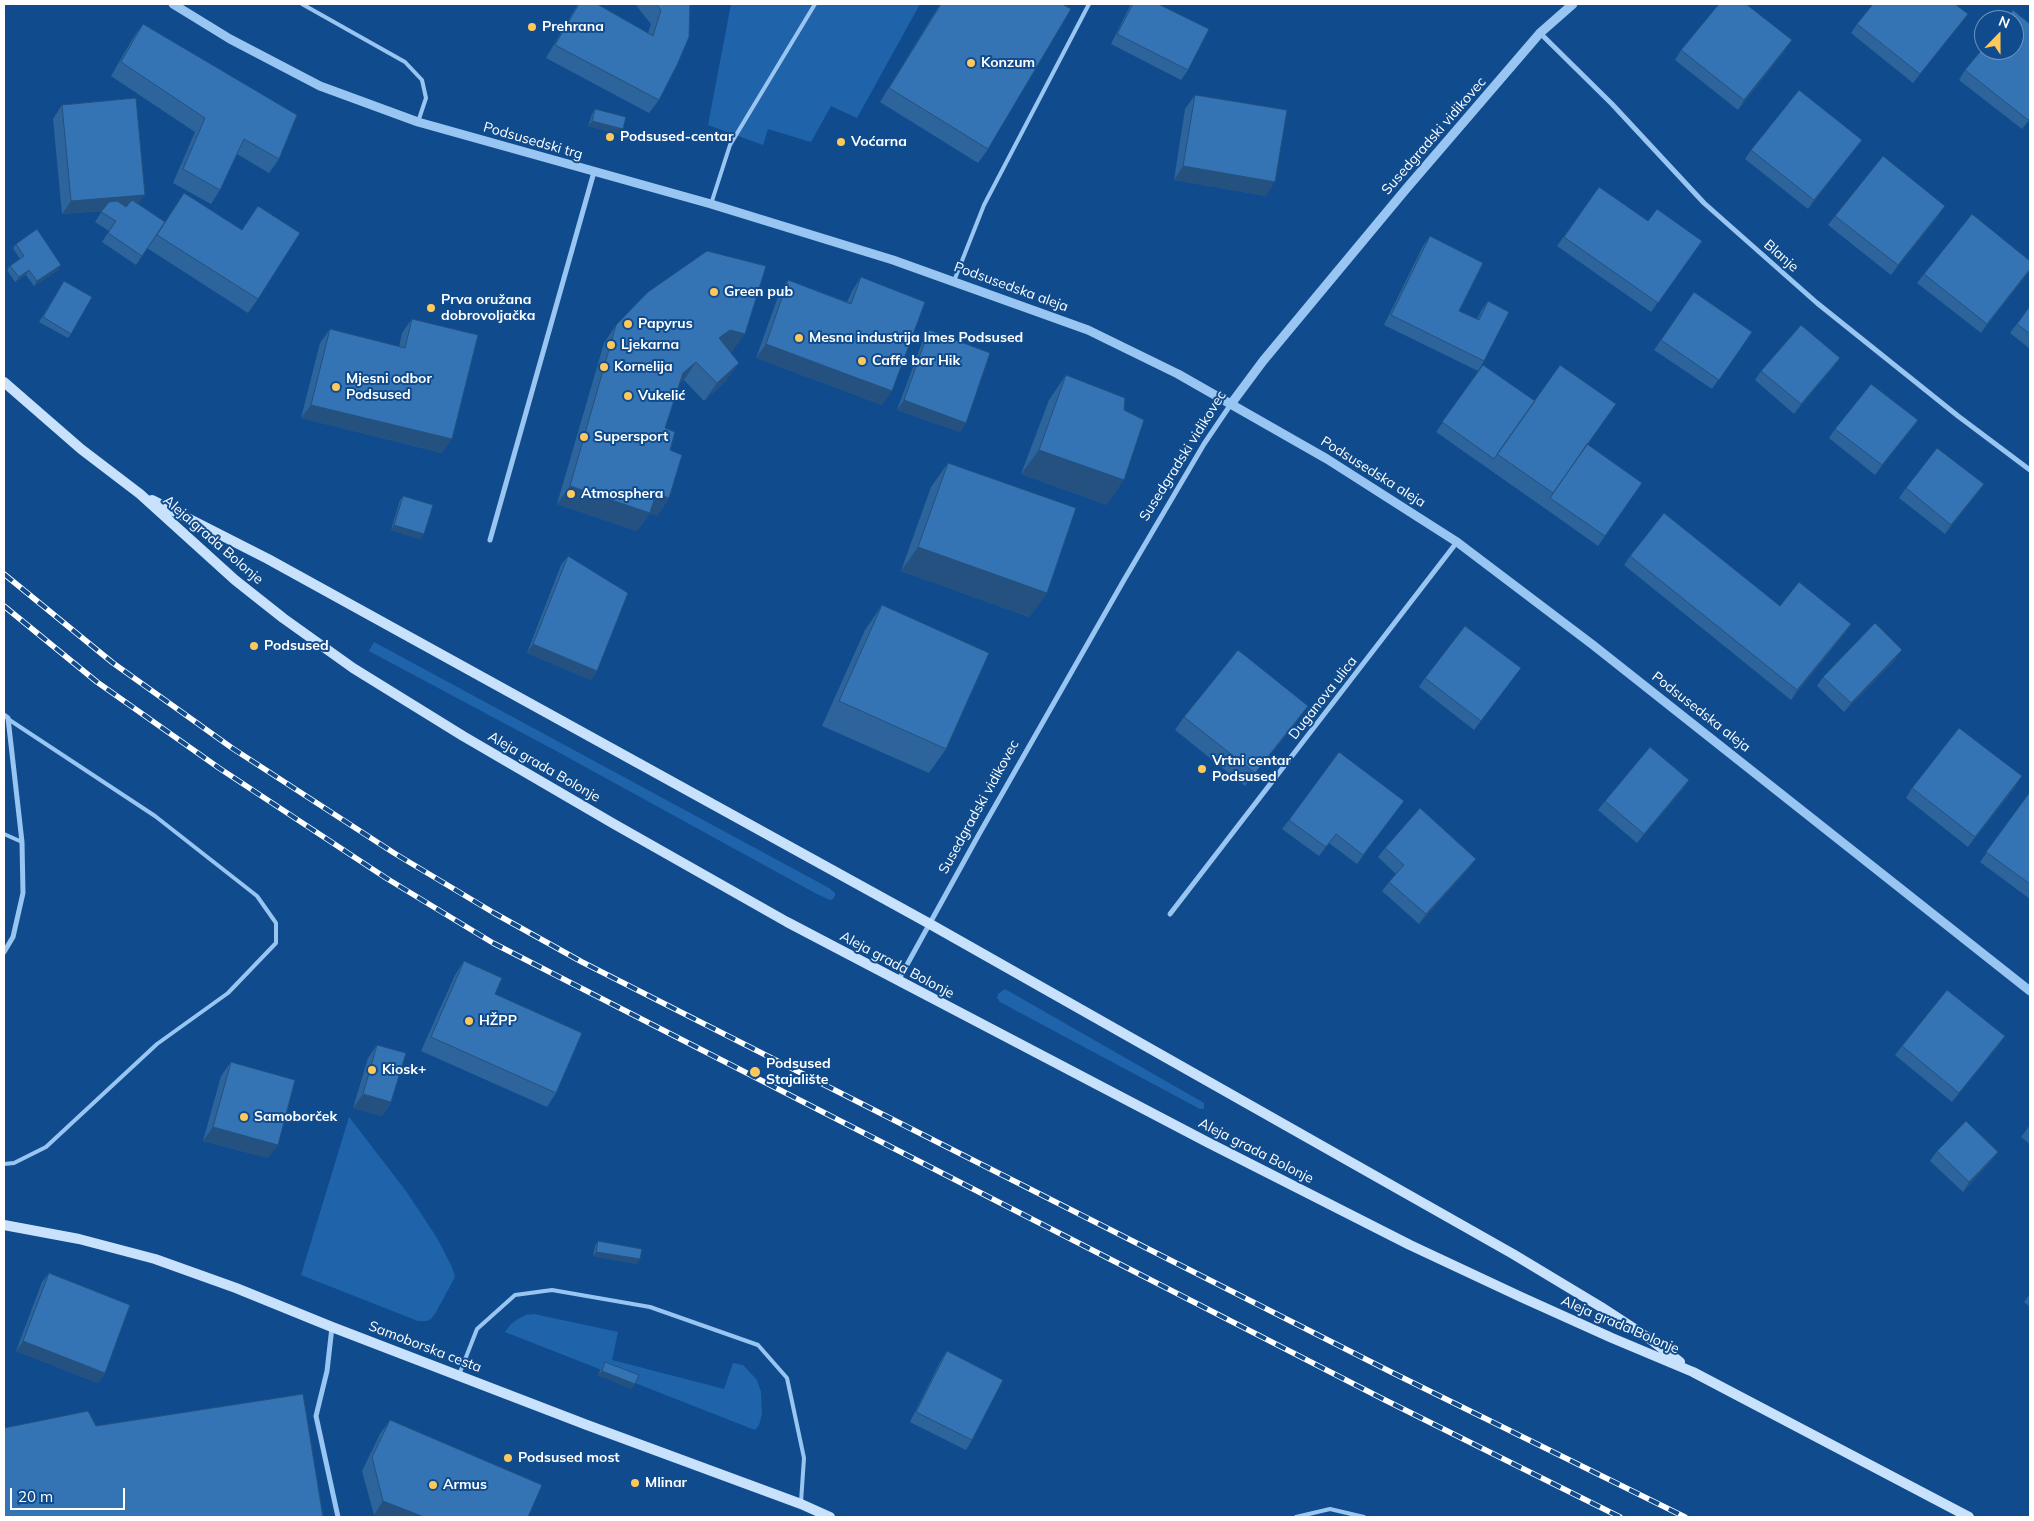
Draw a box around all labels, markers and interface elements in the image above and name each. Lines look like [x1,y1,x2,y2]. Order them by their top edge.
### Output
north arrow [1974,10,2024,60]
text: N [1996,12,2013,32]
place label: Prehrana [542,19,604,35]
marker: Prehrana [526,21,538,33]
place label: Konzum [981,55,1035,71]
marker: Konzum [965,57,977,69]
street label: Susedgradski vidikovec [1378,74,1490,198]
street label: Podsusedski trg [481,119,585,163]
place label: Podsused-centar [620,129,734,145]
marker: Podsused-centar [604,131,616,143]
place label: Voćarna [851,134,907,150]
marker: Voćarna [835,136,847,148]
street label: Blanje [1760,236,1802,276]
street label: Podsusedska aleja [952,259,1070,315]
place label: Green pub [724,284,793,300]
marker: Green pub [708,286,720,298]
place label: Prva oružana dobrovoljačka [441,292,535,324]
marker: Prva oružana dobrovoljačka [425,302,437,314]
place label: Papyrus [638,316,693,332]
marker: Papyrus [622,318,634,330]
place label: Mesna industrija Imes Podsused [809,330,1023,346]
marker: Mesna industrija Imes Podsused [793,332,805,344]
place label: Ljekarna [621,337,679,353]
marker: Ljekarna [605,339,617,351]
place label: Caffe bar Hik [872,353,960,369]
marker: Caffe bar Hik [856,355,868,367]
place label: Kornelija [614,359,673,375]
marker: Kornelija [598,361,610,373]
place label: Mjesni odbor Podsused [346,371,432,404]
marker: Mjesni odbor Podsused [330,381,342,393]
place label: Vukelić [638,388,685,404]
street label: Susedgradski vidikovec [1136,388,1230,524]
marker: Vukelić [622,390,634,402]
place label: Supersport [594,429,668,445]
marker: Supersport [578,431,590,443]
street label: Podsusedska aleja [1317,433,1429,511]
place label: Atmosphera [581,486,663,502]
marker: Atmosphera [565,488,577,500]
street label: Aleja grada Bolonje [160,492,266,588]
place label: Podsused [264,638,329,654]
marker: Podsused [248,640,260,652]
street label: Duganova ulica [1285,653,1361,743]
street label: Podsusedska aleja [1648,668,1754,756]
street label: Aleja grada Bolonje [485,728,603,806]
street label: Susedgradski vidikovec [935,737,1023,877]
place label: Vrtni centar Podsused [1212,753,1291,786]
marker: Vrtni centar Podsused [1196,763,1208,775]
street label: Aleja grada Bolonje [837,928,957,1002]
place label: HŽPP [479,1013,517,1029]
marker: HŽPP [463,1015,475,1027]
place label: Podsused Stajalište [766,1056,831,1088]
place label: Kiosk+ [382,1062,426,1078]
marker: Kiosk+ [366,1064,378,1076]
marker: Podsused Stajalište [748,1065,762,1079]
place label: Samoborček [254,1109,337,1125]
marker: Samoborček [238,1111,250,1123]
street label: Aleja grada Bolonje [1196,1115,1316,1187]
street label: Aleja grada Bolonje [1558,1292,1682,1358]
street label: Samoborska cesta [366,1318,484,1376]
place label: Podsused most [518,1450,620,1466]
marker: Podsused most [502,1452,514,1464]
place label: Mlinar [645,1475,687,1491]
place label: Armus [443,1477,487,1493]
marker: Mlinar [629,1477,641,1489]
scale bar [12,1478,128,1510]
marker: Armus [427,1479,439,1491]
text: 20 m [18,1487,53,1506]

